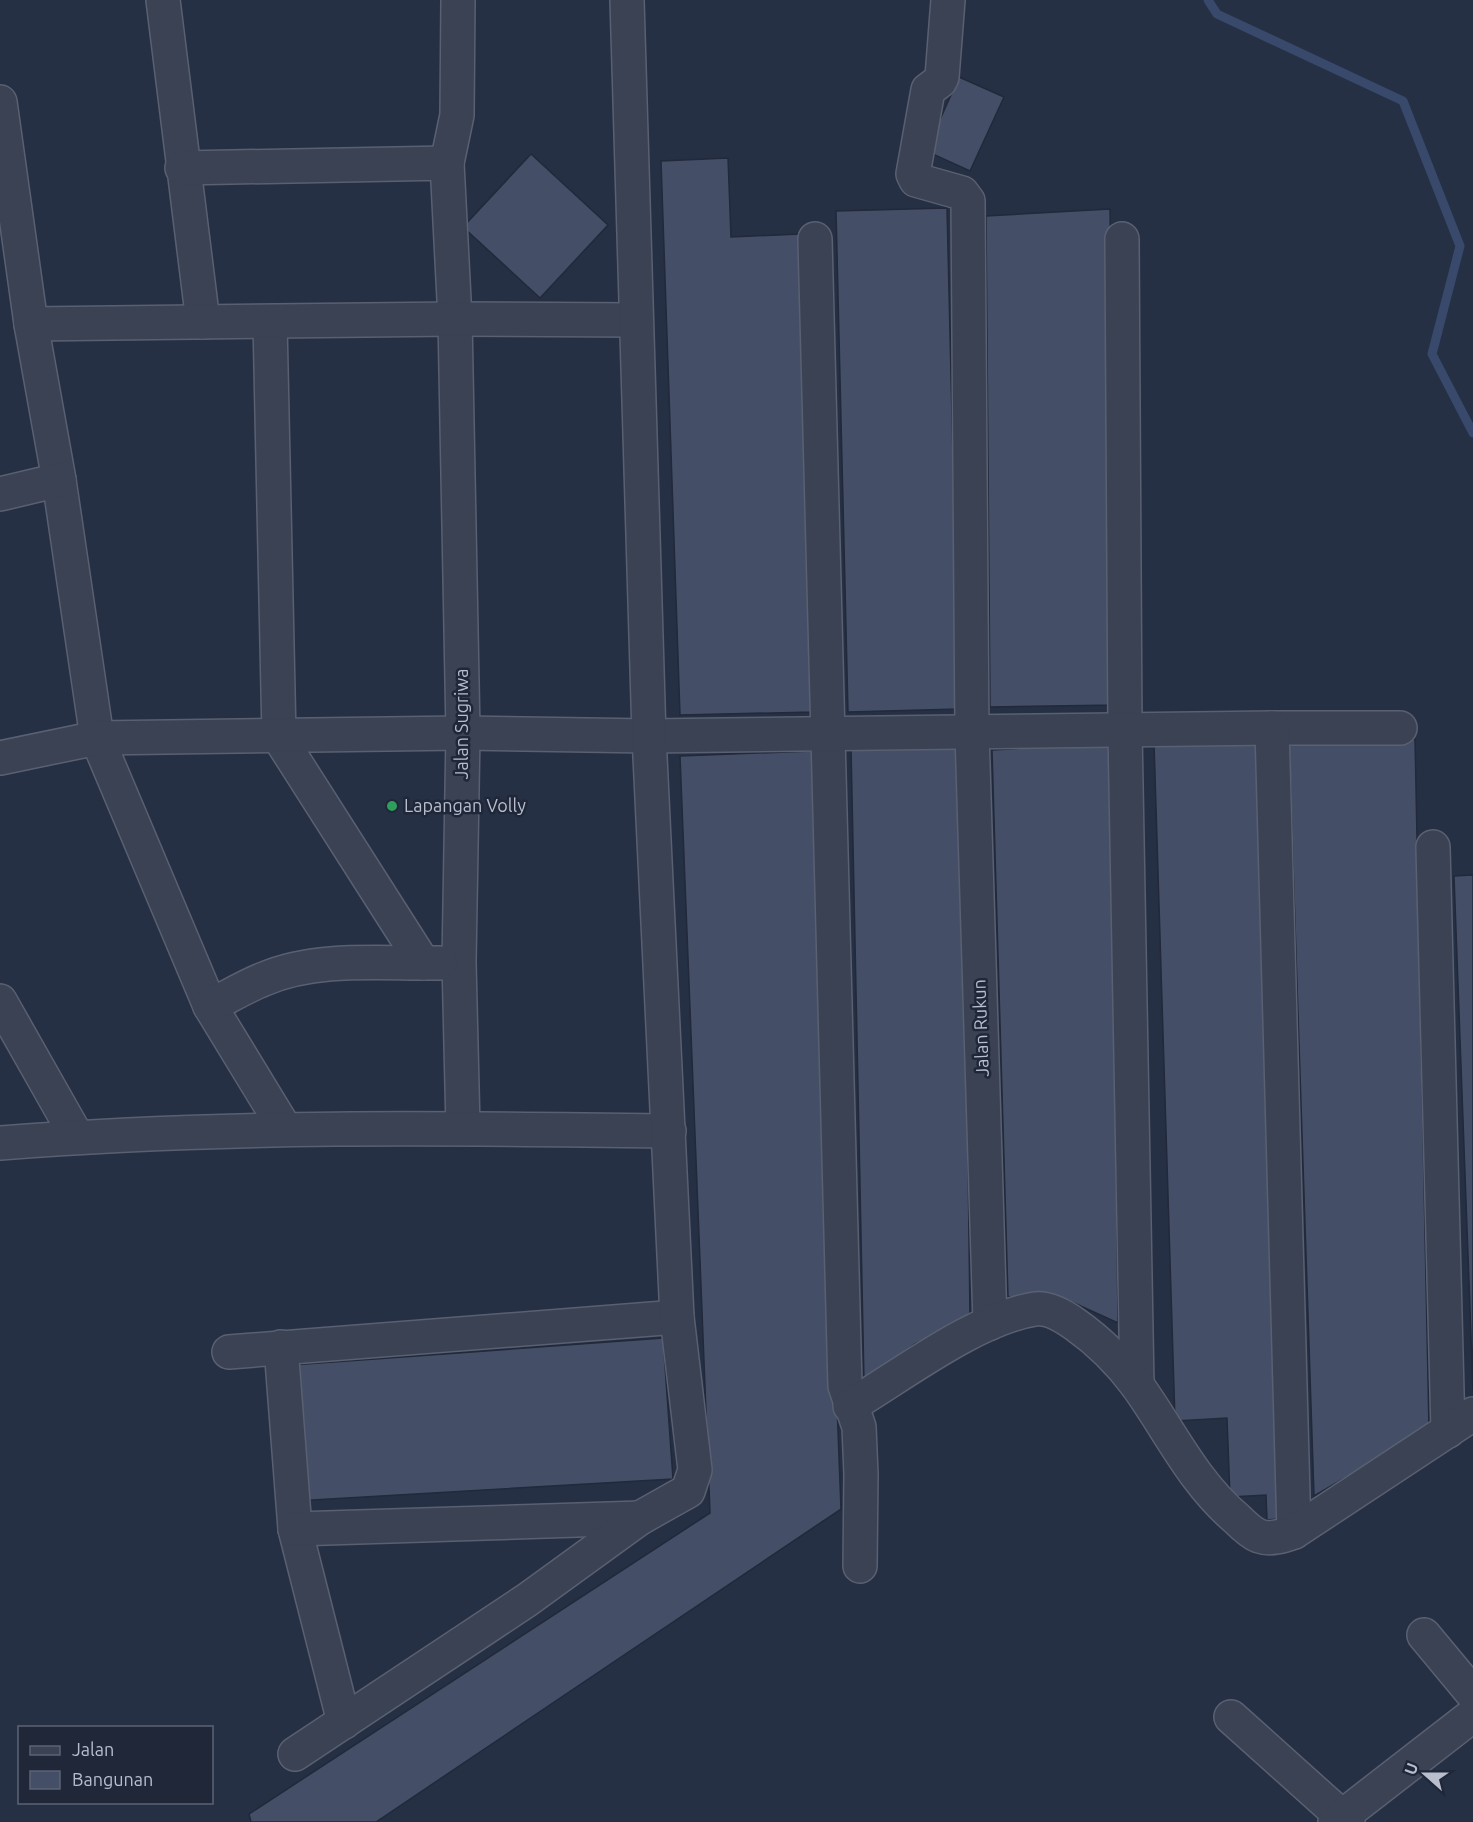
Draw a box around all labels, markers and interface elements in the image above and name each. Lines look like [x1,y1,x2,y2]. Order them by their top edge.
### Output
street label: Jalan Sugriwa [451,669,471,779]
place label: Lapangan Volly [404,795,526,815]
marker: Lapangan Volly [385,799,399,813]
street label: Jalan Rukun [968,979,992,1077]
legend [18,1726,213,1804]
text: Jalan [72,1739,114,1759]
north arrow [1395,1744,1455,1804]
text: U [1401,1760,1421,1777]
text: Bangunan [72,1769,153,1789]

